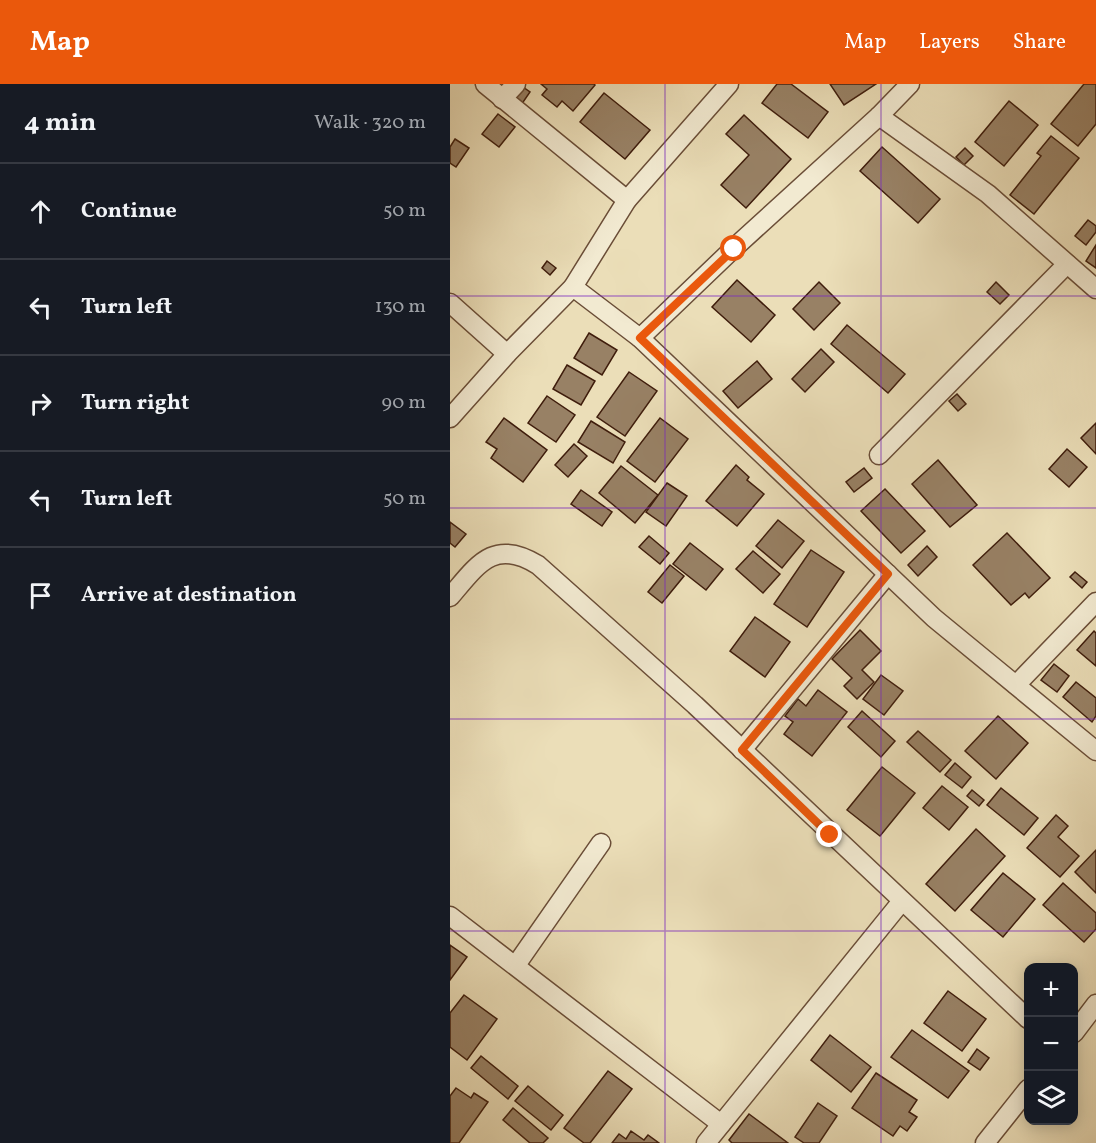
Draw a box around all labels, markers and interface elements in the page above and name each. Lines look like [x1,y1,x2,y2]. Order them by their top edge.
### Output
text: Map [30,23,90,62]
text: Map [844,28,886,57]
text: Layers [919,28,980,57]
text: Share [1013,28,1066,57]
text: 4 min [24,105,96,141]
text: Walk · 320 m [314,109,426,137]
icon: ahead [24,195,57,228]
text: Continue [81,196,177,227]
text: 50 m [383,197,426,225]
route start [720,235,746,261]
icon: left [24,291,57,324]
text: Turn left [81,292,172,323]
text: 130 m [375,293,426,321]
icon: right [24,387,57,420]
text: Turn right [81,388,189,419]
text: 90 m [382,389,426,417]
icon: left [24,483,57,516]
text: Turn left [81,484,172,515]
text: 50 m [383,485,426,513]
icon: arrive [24,579,57,612]
text: Arrive at destination [81,580,297,611]
route end [816,821,842,847]
map controls [1024,963,1078,1125]
button: + [1024,963,1078,1017]
button: − [1024,1017,1078,1071]
button: layers [1024,1071,1078,1125]

